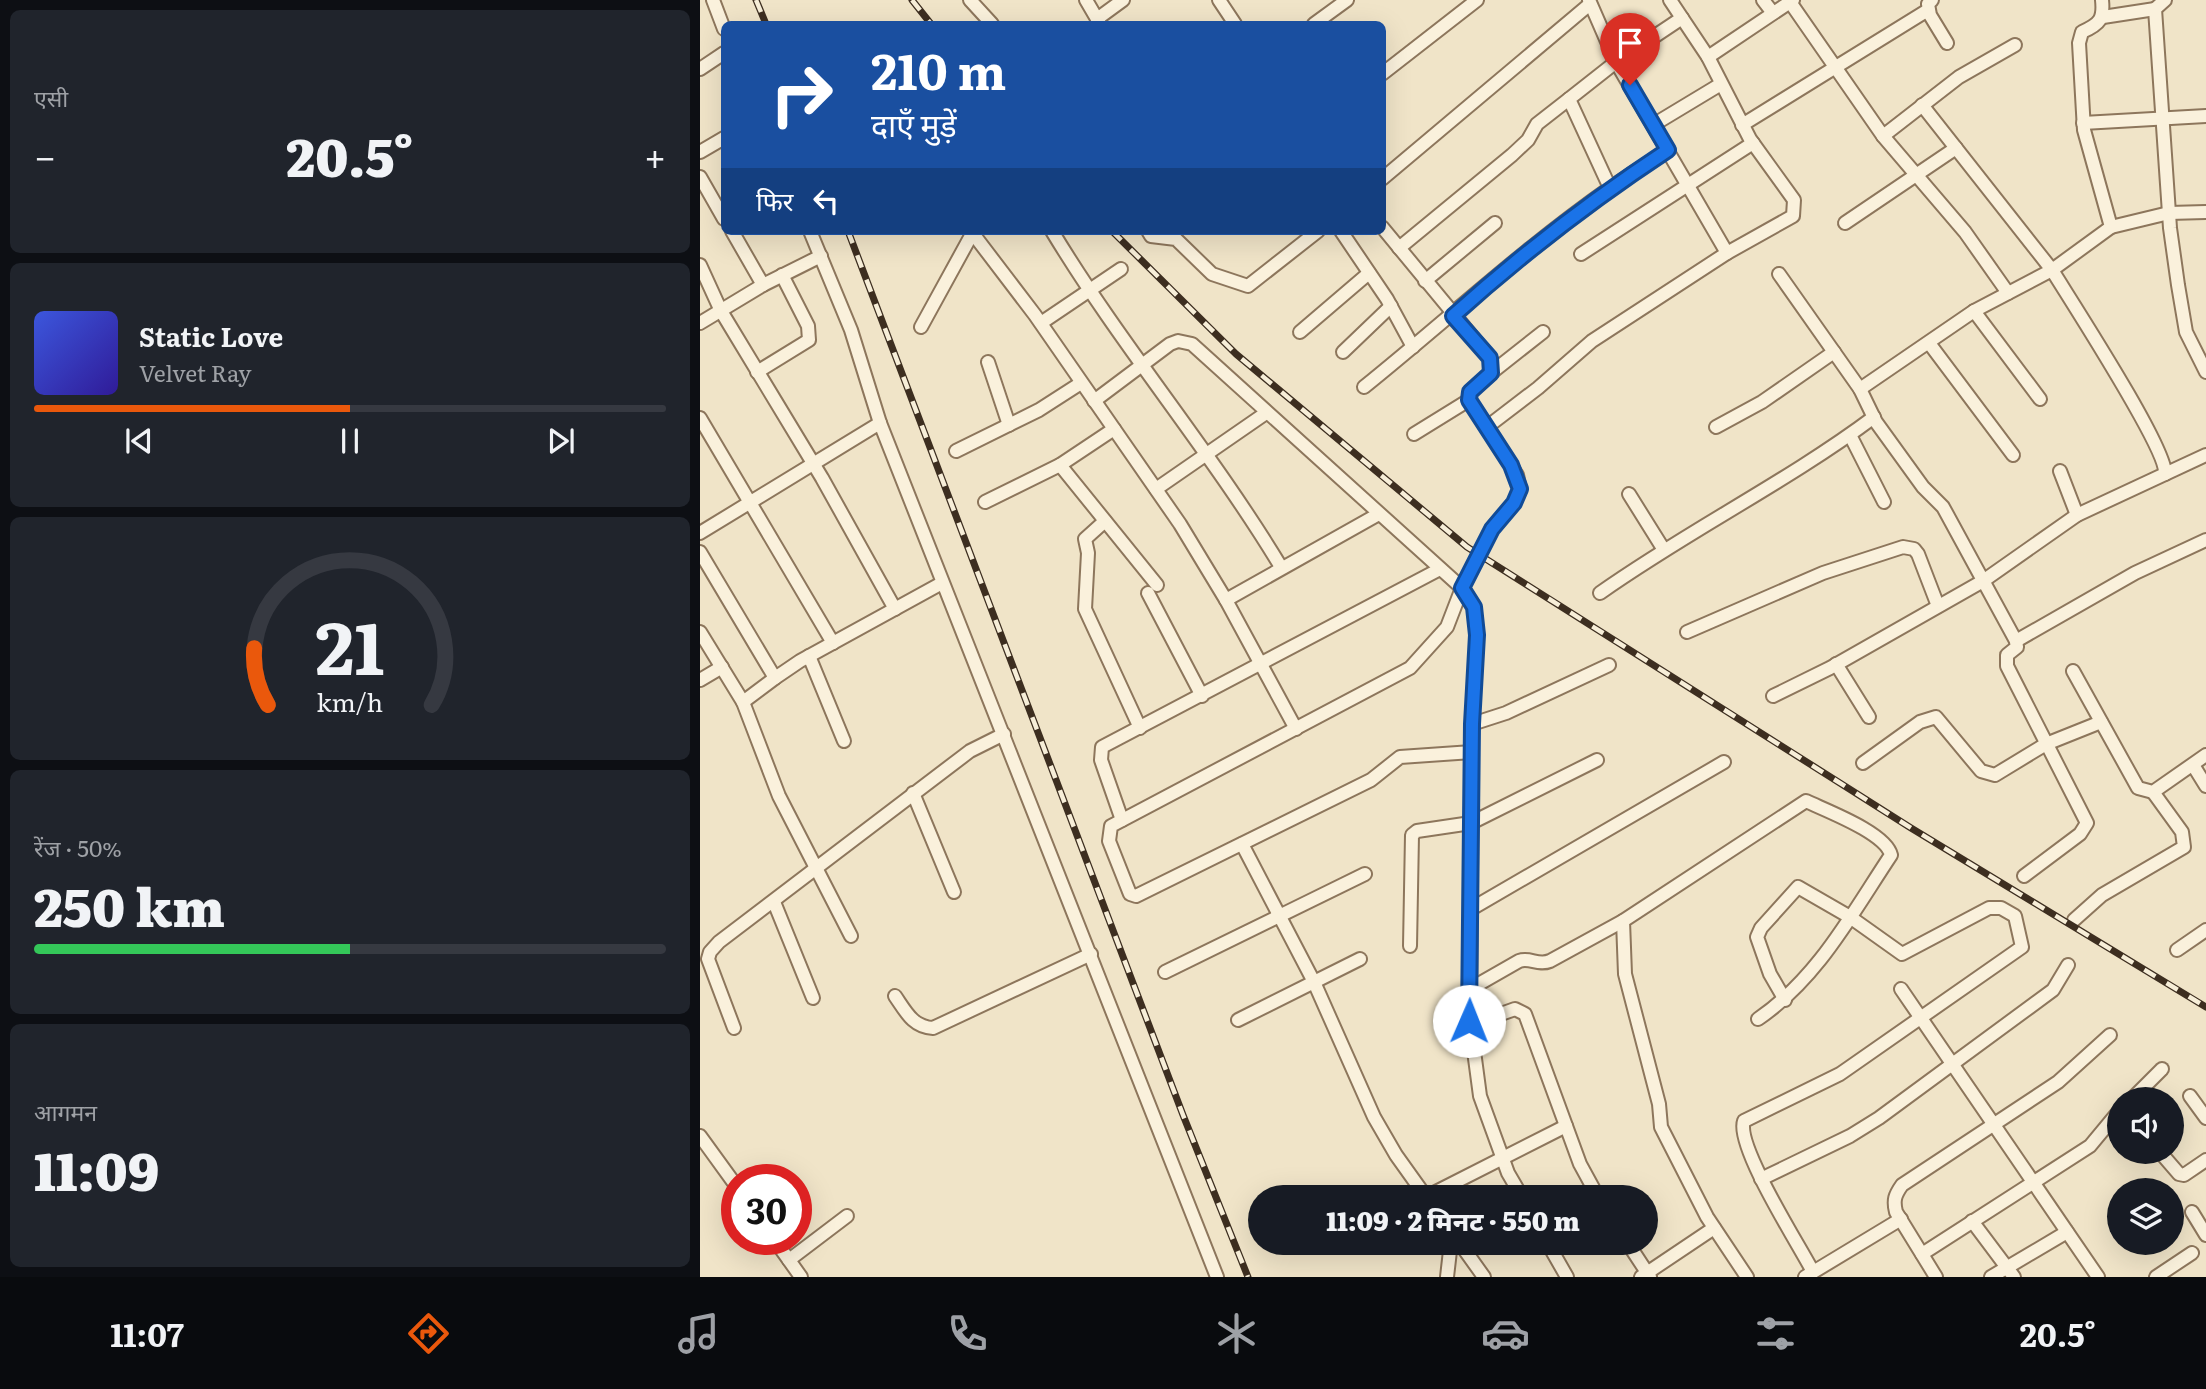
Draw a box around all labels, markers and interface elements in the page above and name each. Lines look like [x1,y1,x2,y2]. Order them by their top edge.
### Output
pin [1600,13,1660,85]
icon: arrive [1611,24,1649,62]
text: 210 m [871,32,1006,105]
icon: right [756,49,847,140]
text: एसी [34,80,68,114]
text: दाएँ मुड़ें [871,99,957,147]
text: 20.5° [286,116,414,193]
text: − [34,126,56,183]
text: + [644,126,666,183]
text: फिर [756,180,793,219]
icon: left [807,182,845,220]
text: Static Love [139,316,283,355]
text: Velvet Ray [139,355,251,389]
icon: previous [120,422,158,460]
icon: pause [331,422,369,460]
icon: next [542,422,580,460]
text: 21 [315,589,385,697]
text: km/h [317,682,383,719]
text: रेंज · 50% [34,830,122,864]
text: 250 km [34,866,225,943]
position arrow [1432,984,1506,1058]
map controls [2107,1087,2184,1255]
button: sound [2107,1087,2184,1164]
text: आगमन [34,1094,97,1128]
text: 11:09 [34,1130,159,1207]
speed limit sign: 30 [721,1164,812,1255]
button: layers [2107,1178,2184,1255]
text: 11:09 · 2 मिनट · 550 m [1326,1200,1580,1239]
text: 11:07 [110,1309,184,1357]
icon: directions [404,1309,453,1358]
icon: music [674,1309,723,1358]
icon: phone [943,1309,992,1358]
icon: climate [1212,1309,1261,1358]
icon: car [1481,1309,1530,1358]
icon: filters [1751,1309,1800,1358]
text: 20.5° [2020,1309,2096,1357]

